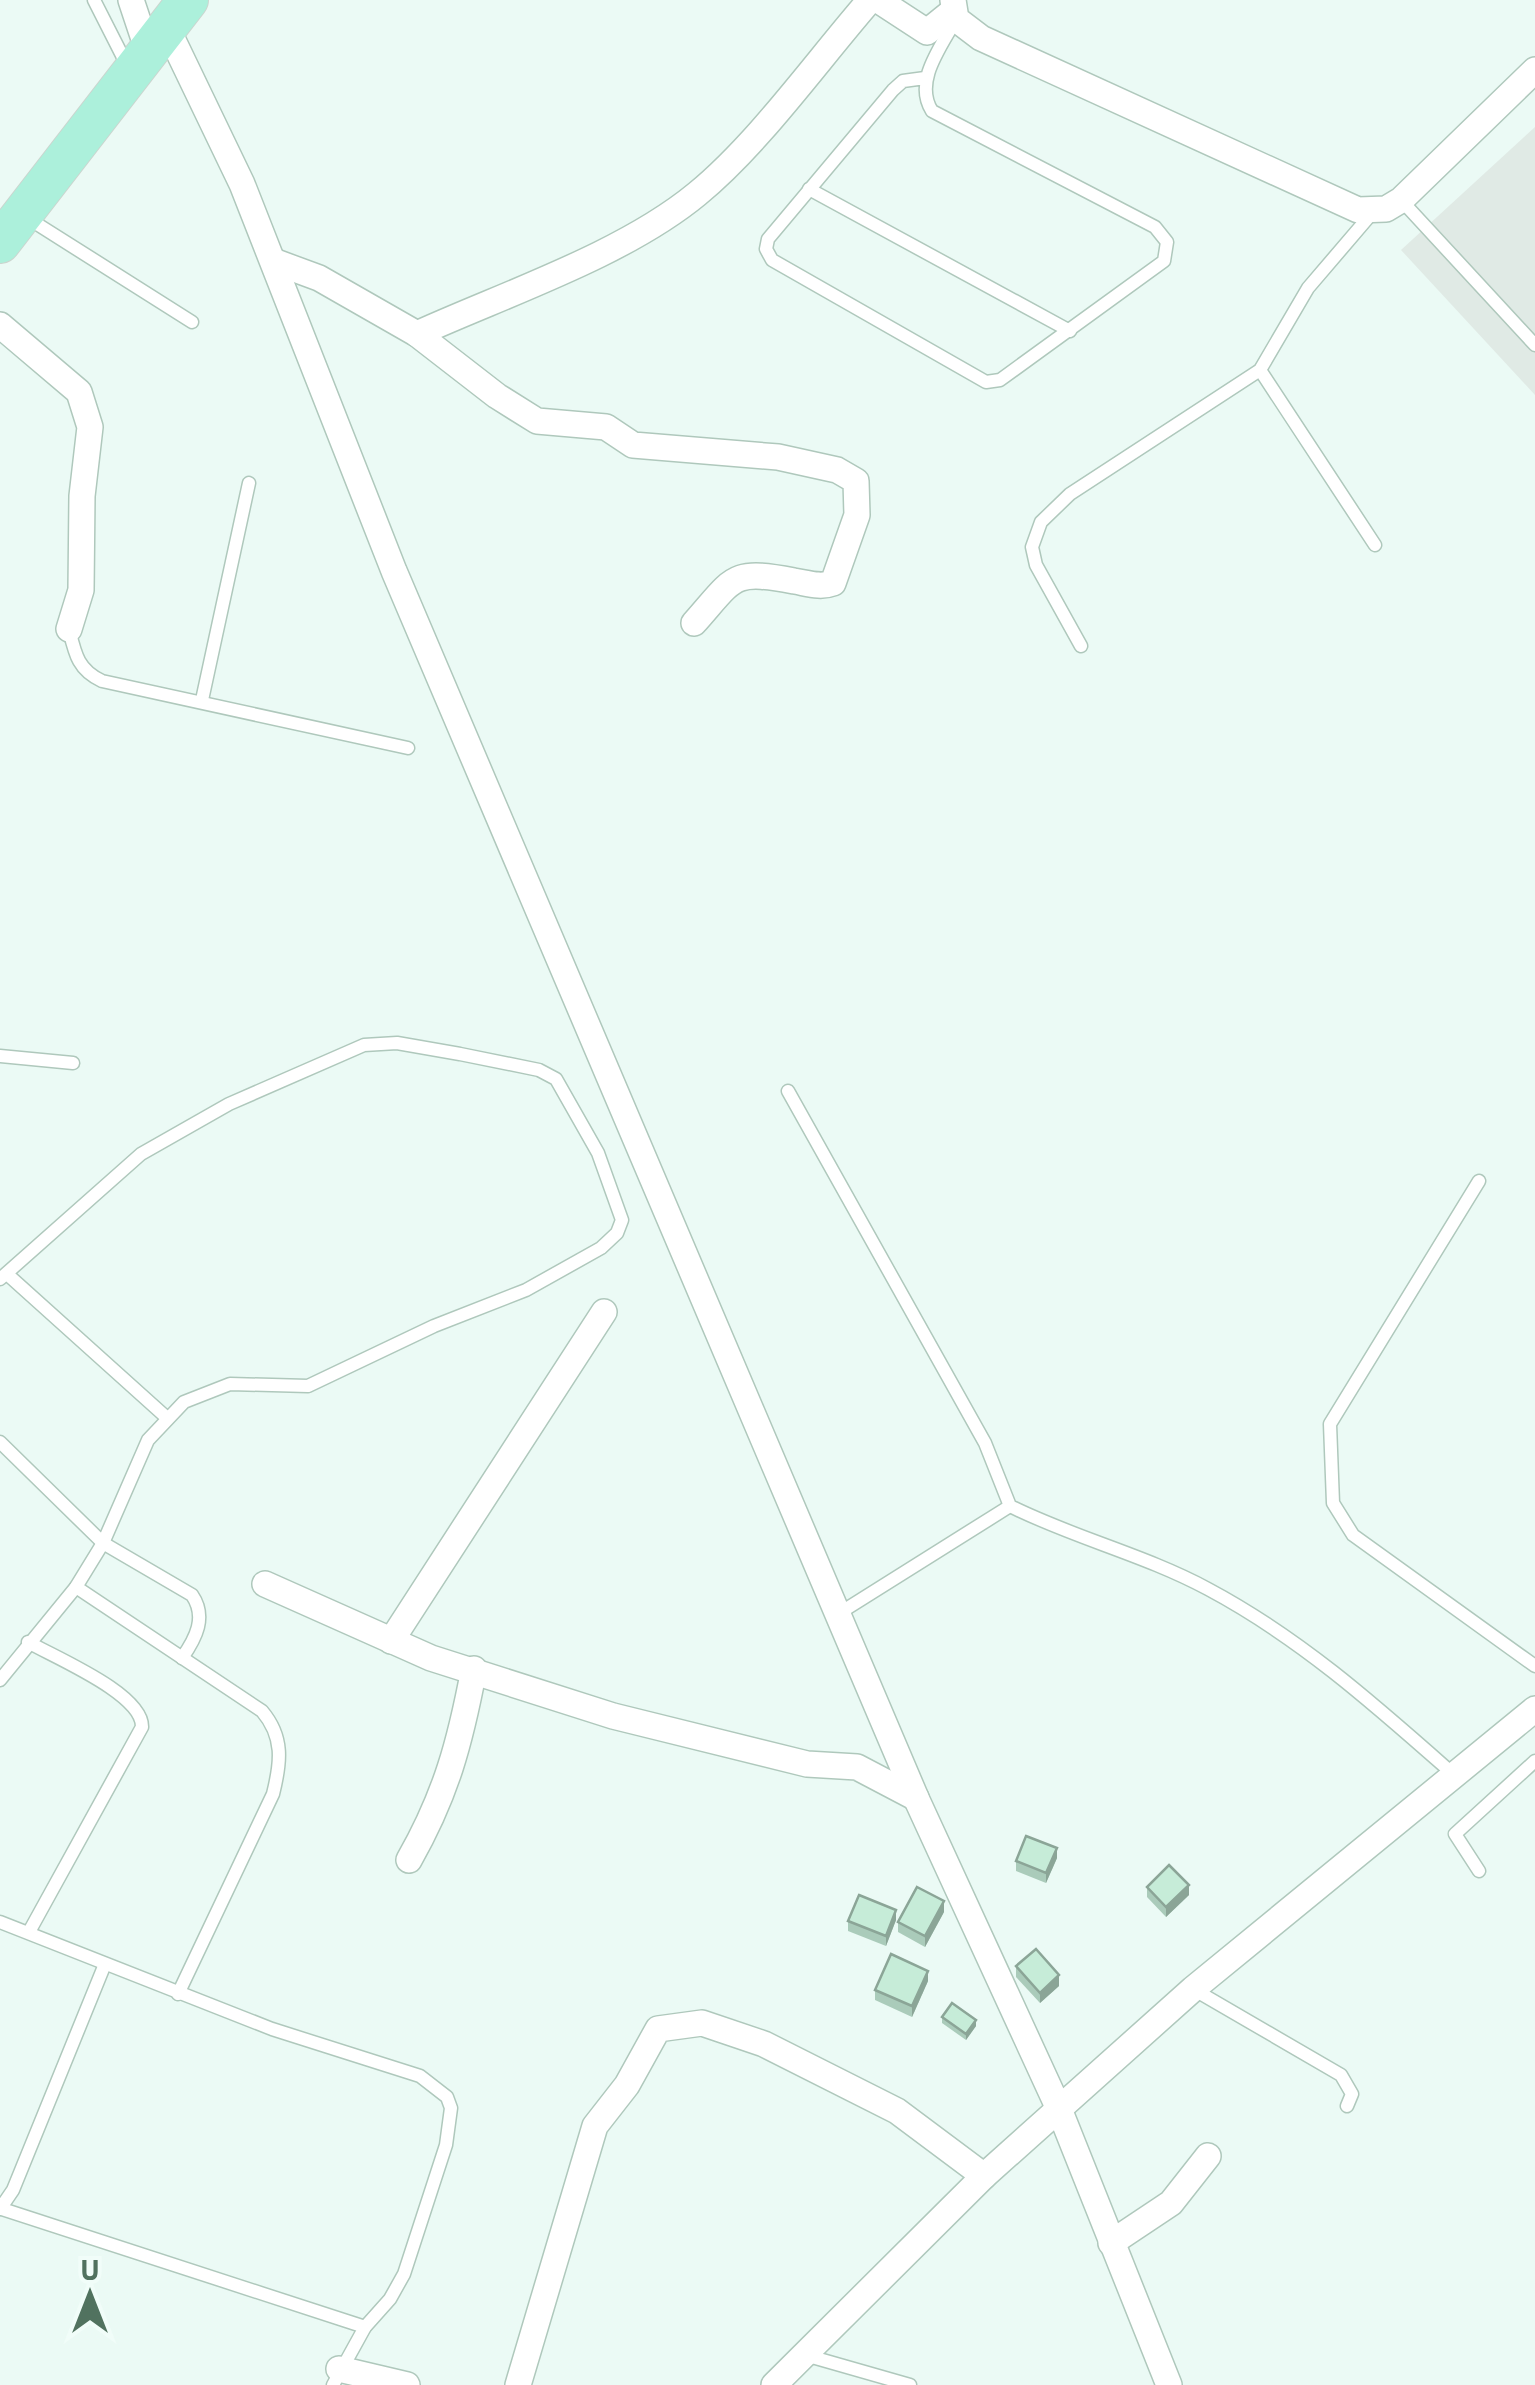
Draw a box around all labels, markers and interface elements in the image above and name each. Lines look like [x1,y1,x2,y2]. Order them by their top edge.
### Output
north arrow [40,2245,140,2345]
text: U [80,2251,100,2288]

